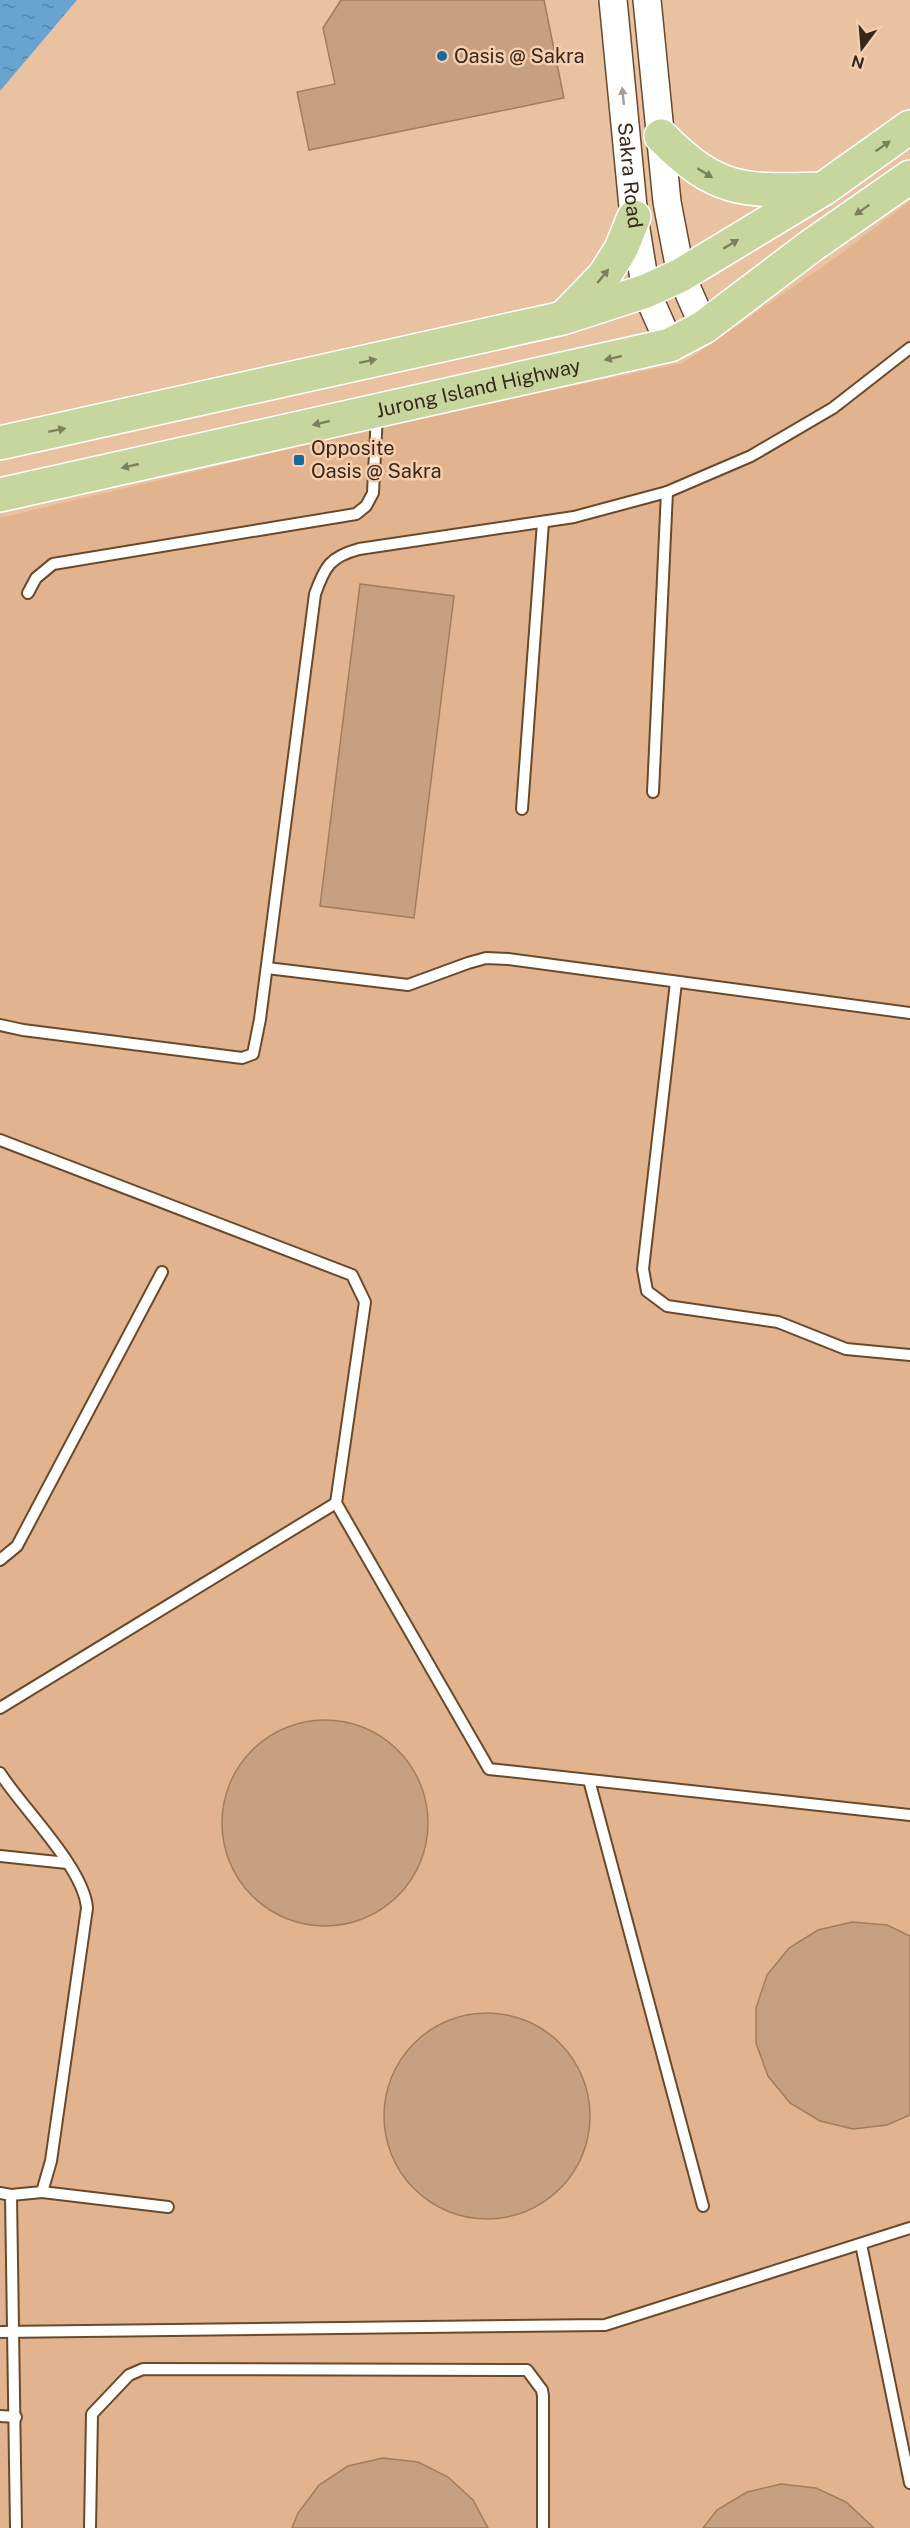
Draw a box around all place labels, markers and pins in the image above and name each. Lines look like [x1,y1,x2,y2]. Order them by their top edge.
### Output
place label: Oasis @ Sakra [454,44,585,68]
marker: Oasis @ Sakra [435,49,449,63]
place label: Opposite Oasis @ Sakra [311,436,442,483]
marker: Opposite Oasis @ Sakra [292,453,306,467]

